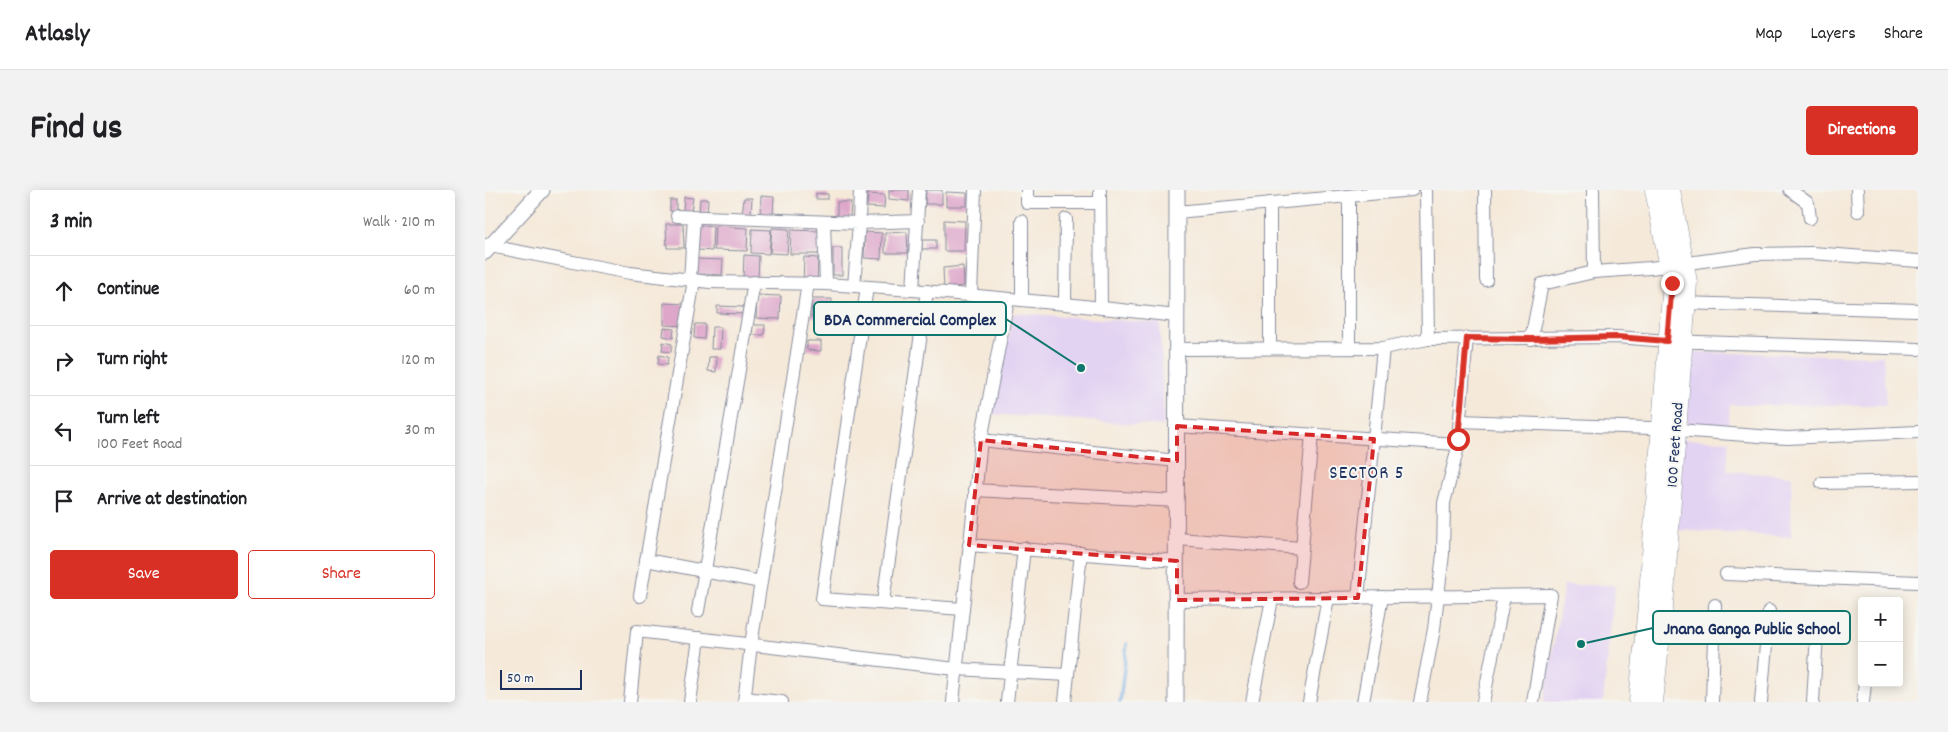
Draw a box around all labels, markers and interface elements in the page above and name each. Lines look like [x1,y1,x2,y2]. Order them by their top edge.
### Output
text: Atlasly [25,18,89,52]
text: Map [1755,22,1782,47]
text: Layers [1810,22,1856,47]
text: Share [1884,22,1923,47]
text: Find us [30,105,122,155]
button: Directions [1806,106,1918,155]
text: 3 min [50,208,92,238]
text: Walk · 210 m [363,211,435,234]
route end [1661,272,1684,295]
icon: ahead [50,277,78,305]
text: Continue [97,277,159,304]
text: 60 m [404,279,435,302]
callout: BDA Commercial Complex [814,302,1006,335]
text: BDA Commercial Complex [824,309,996,334]
icon: right [50,347,78,375]
text: Turn right [97,347,168,374]
text: 120 m [401,349,435,372]
street label: 100 Feet Road [1662,402,1690,488]
text: Turn left [97,406,160,433]
icon: left [50,417,78,445]
text: 30 m [405,419,435,442]
route start [1447,428,1470,451]
text: 100 Feet Road [97,433,182,456]
district label: SECTOR 5 [1329,461,1405,488]
icon: arrive [50,487,78,515]
text: Arrive at destination [97,487,247,514]
button: Save [50,550,238,599]
button: Share [248,550,435,599]
map controls [1858,597,1903,687]
button: + [1858,597,1903,642]
callout: Jnana Ganga Public School [1653,611,1850,644]
text: Jnana Ganga Public School [1664,618,1841,643]
button: − [1858,642,1903,687]
scale bar [500,667,583,690]
text: 50 m [507,669,534,689]

